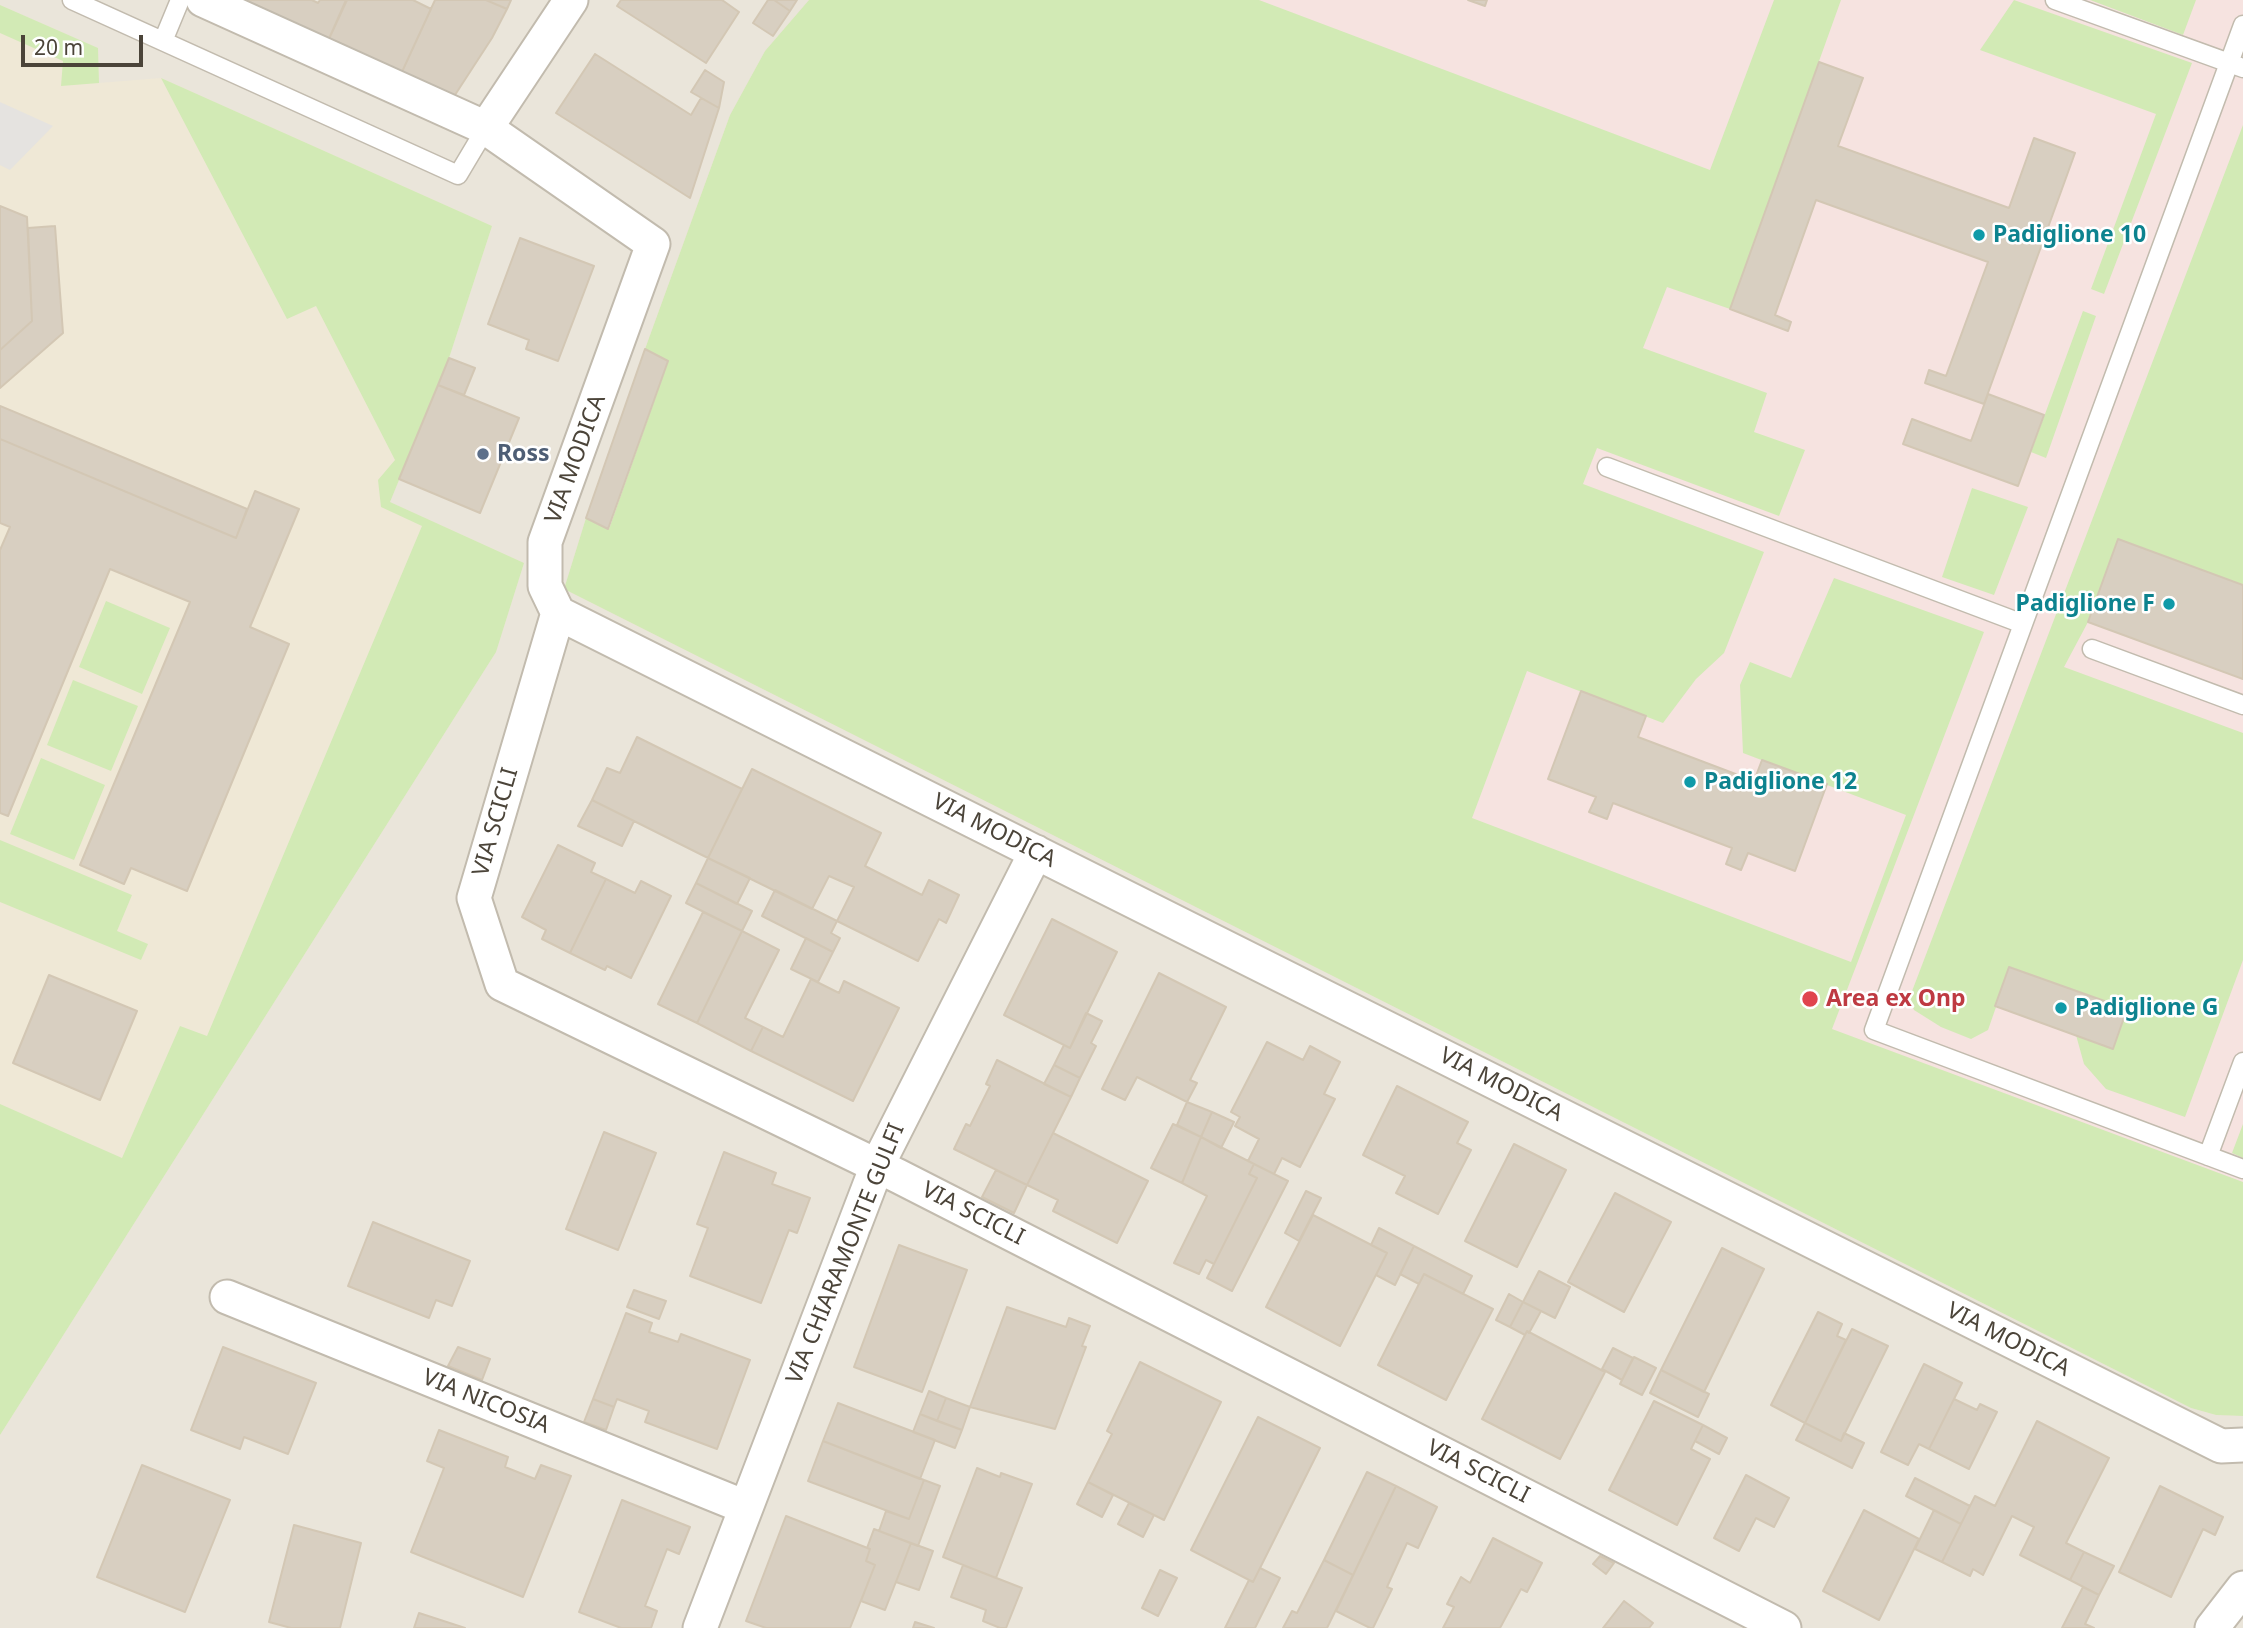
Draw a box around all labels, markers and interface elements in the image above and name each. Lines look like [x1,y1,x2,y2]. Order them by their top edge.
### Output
scale bar [24,21,147,65]
text: 20 m [34,33,83,61]
place label: Padiglione 10 [1993,221,2146,249]
marker: Padiglione 10 [1971,227,1987,243]
street label: VIA MODICA [540,391,612,527]
place label: Ross [497,440,550,468]
marker: Ross [475,446,491,462]
place label: Padiglione F [2016,590,2155,618]
marker: Padiglione F [2161,596,2177,612]
street label: VIA SCICLI [467,765,525,879]
place label: Padiglione 12 [1704,768,1857,796]
marker: Padiglione 12 [1682,774,1698,790]
street label: VIA MODICA [928,788,1060,874]
place label: Area ex Onp [1826,985,1965,1013]
marker: Area ex Onp [1800,989,1820,1009]
place label: Padiglione G [2075,994,2218,1022]
marker: Padiglione G [2053,1000,2069,1016]
street label: VIA MODICA [1435,1042,1567,1128]
street label: VIA CHIARAMONTE GULFI [781,1120,911,1388]
street label: VIA SCICLI [917,1176,1029,1252]
street label: VIA MODICA [1942,1297,2074,1383]
street label: VIA NICOSIA [418,1364,554,1440]
street label: VIA SCICLI [1422,1434,1534,1510]

